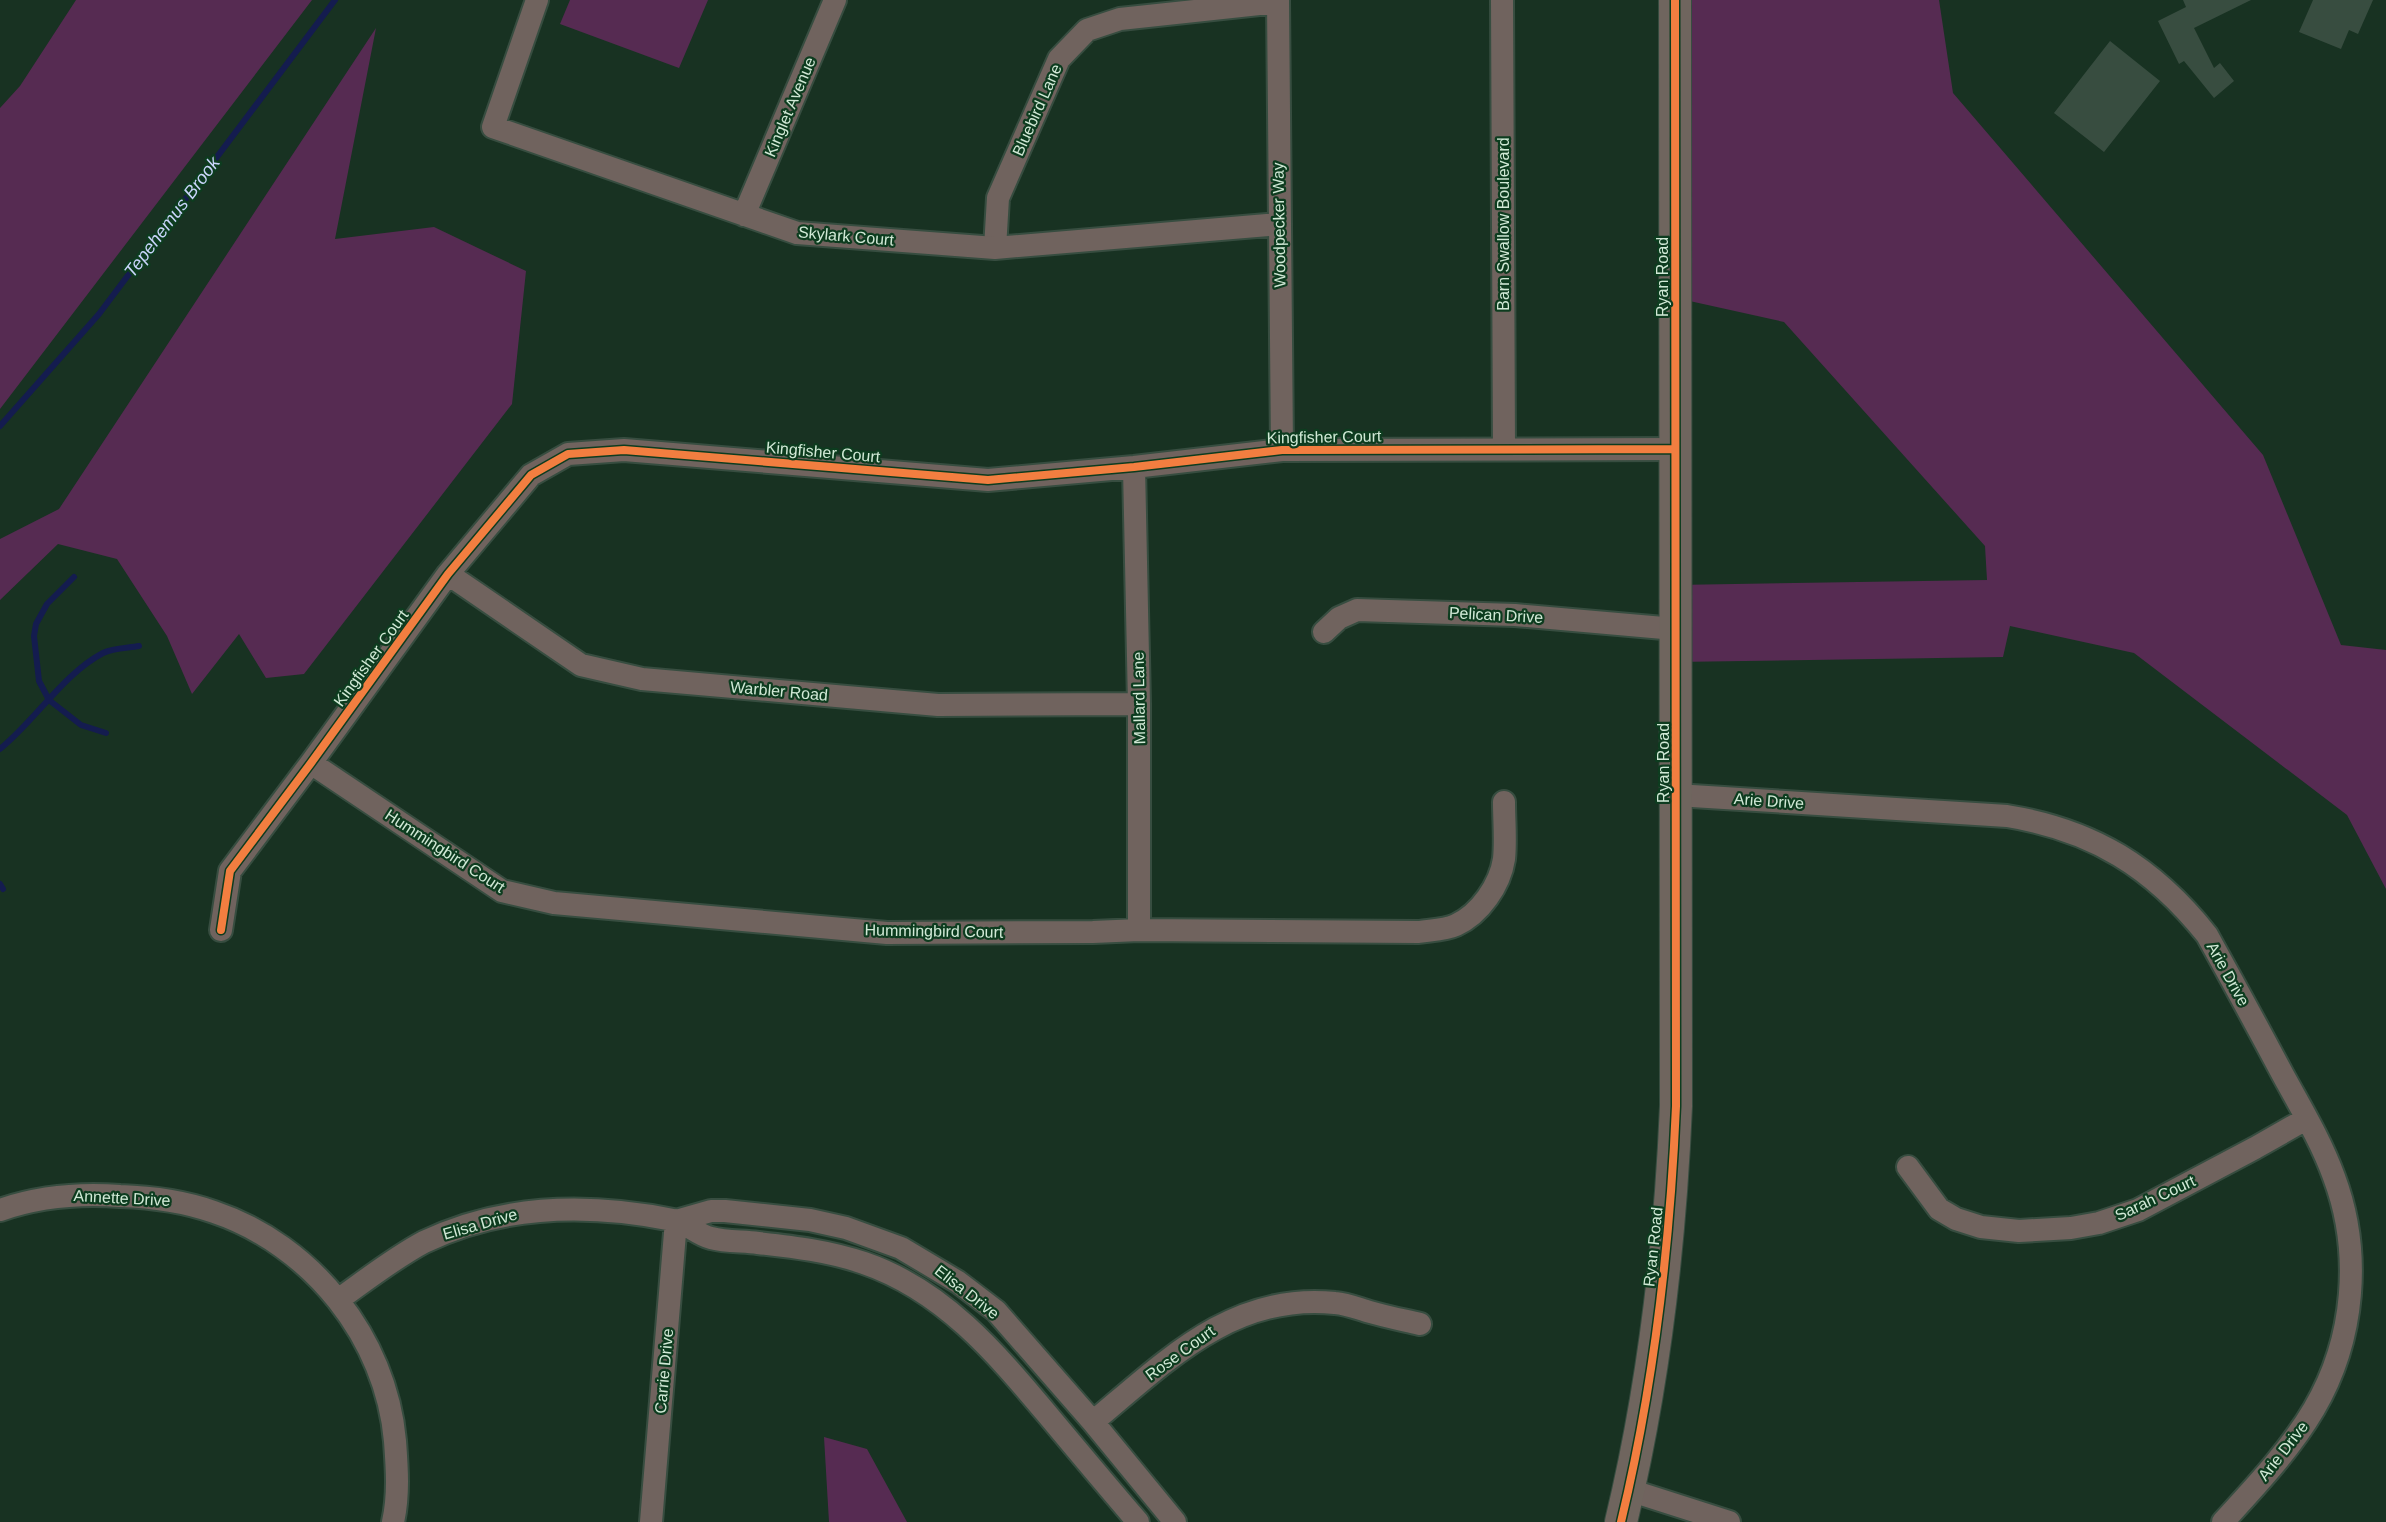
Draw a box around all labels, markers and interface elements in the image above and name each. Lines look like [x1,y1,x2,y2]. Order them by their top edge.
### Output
street label: Kinglet Avenue [761,55,819,159]
street label: Bluebird Lane [1009,61,1065,159]
street label: Barn Swallow Boulevard [1495,137,1512,311]
water label: Tepehemus Brook [120,152,224,281]
street label: Woodpecker Way [1269,162,1289,288]
street label: Skylark Court [797,223,895,249]
street label: Ryan Road [1654,237,1671,317]
street label: Kingfisher Court [1267,427,1382,446]
street label: Kingfisher Court [765,439,881,466]
street label: Pelican Drive [1448,604,1544,626]
street label: Kingfisher Court [330,606,412,709]
street label: Mallard Lane [1130,652,1148,744]
street label: Warbler Road [729,678,829,704]
street label: Ryan Road [1655,723,1672,803]
street label: Arie Drive [1733,790,1805,812]
street label: Hummingbird Court [382,806,508,896]
street label: Hummingbird Court [865,921,1004,941]
street label: Arie Drive [2204,939,2253,1009]
street label: Sarah Court [2112,1172,2198,1224]
street label: Annette Drive [73,1187,171,1209]
street label: Elisa Drive [441,1205,519,1243]
street label: Ryan Road [1640,1206,1666,1288]
street label: Elisa Drive [932,1262,1002,1322]
street label: Rose Court [1142,1322,1218,1384]
street label: Carrie Drive [652,1328,676,1414]
street label: Arie Drive [2255,1418,2311,1484]

